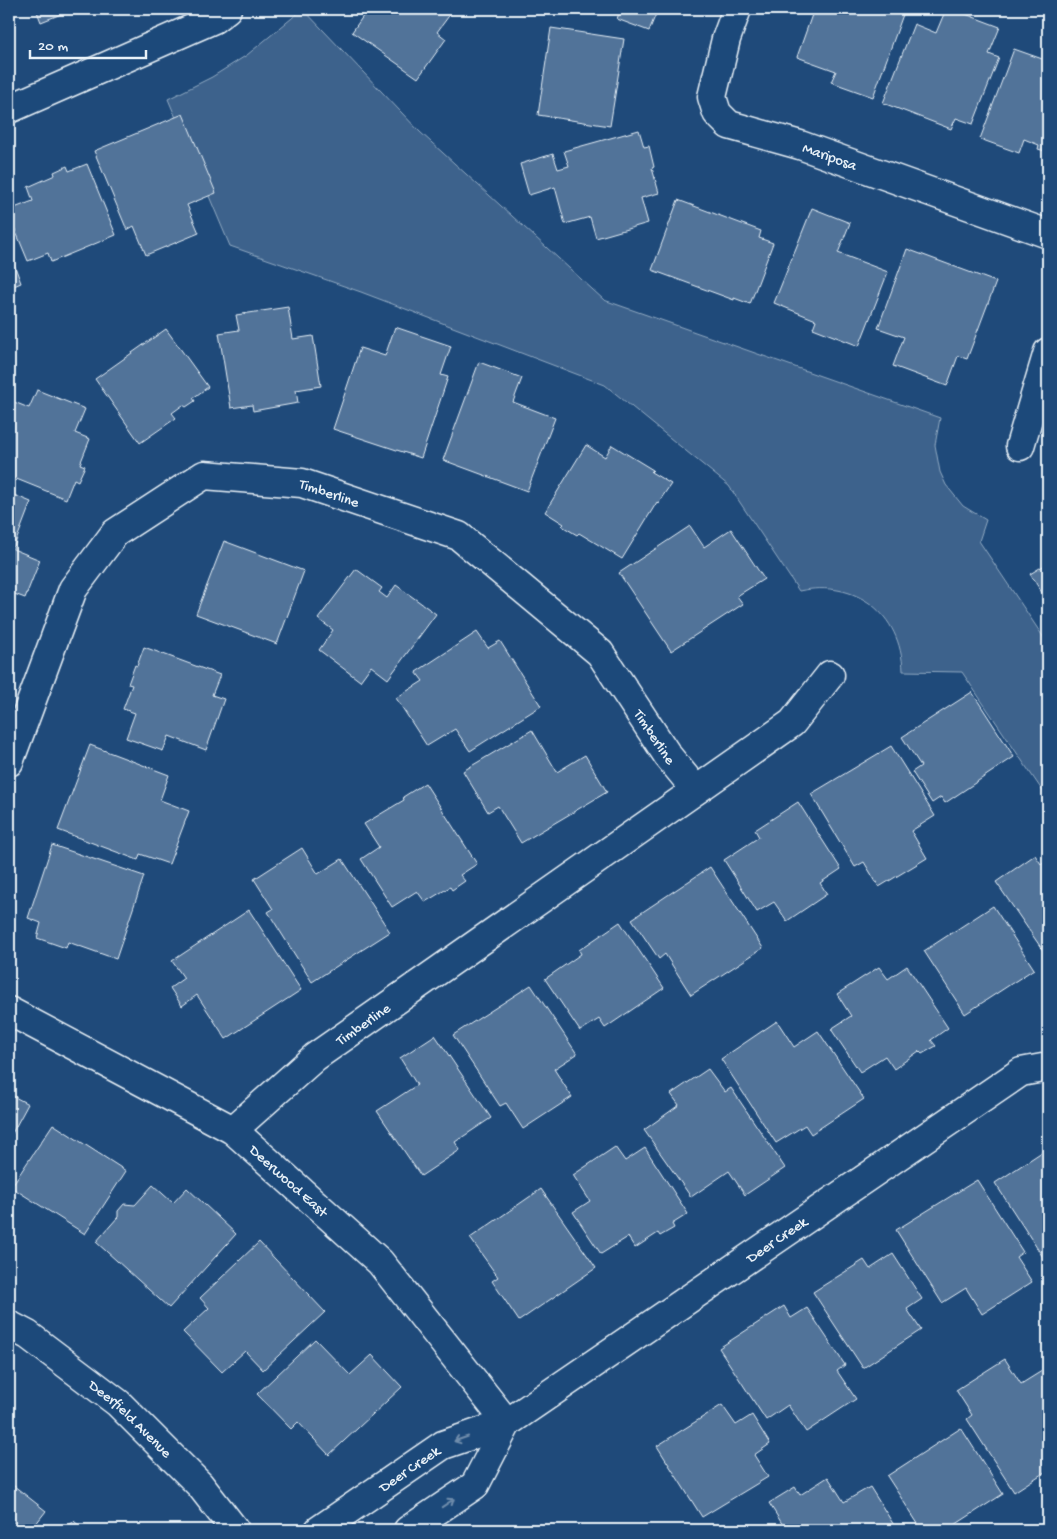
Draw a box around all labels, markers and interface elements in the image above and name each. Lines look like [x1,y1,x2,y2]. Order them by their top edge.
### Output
scale bar [30,28,146,60]
text: 20 m [38,38,68,56]
street label: Mariposa [800,140,860,176]
street label: Timberline [296,475,361,513]
street label: Timberline [628,706,678,769]
street label: Timberline [332,1000,395,1051]
street label: Deerwood East [244,1141,332,1223]
street label: Deer Creek [743,1213,812,1268]
street label: Deerfield Avenue [84,1376,175,1463]
one-way arrow [454,1435,470,1444]
street label: Deer Creek [375,1442,445,1498]
one-way arrow [441,1498,455,1508]

